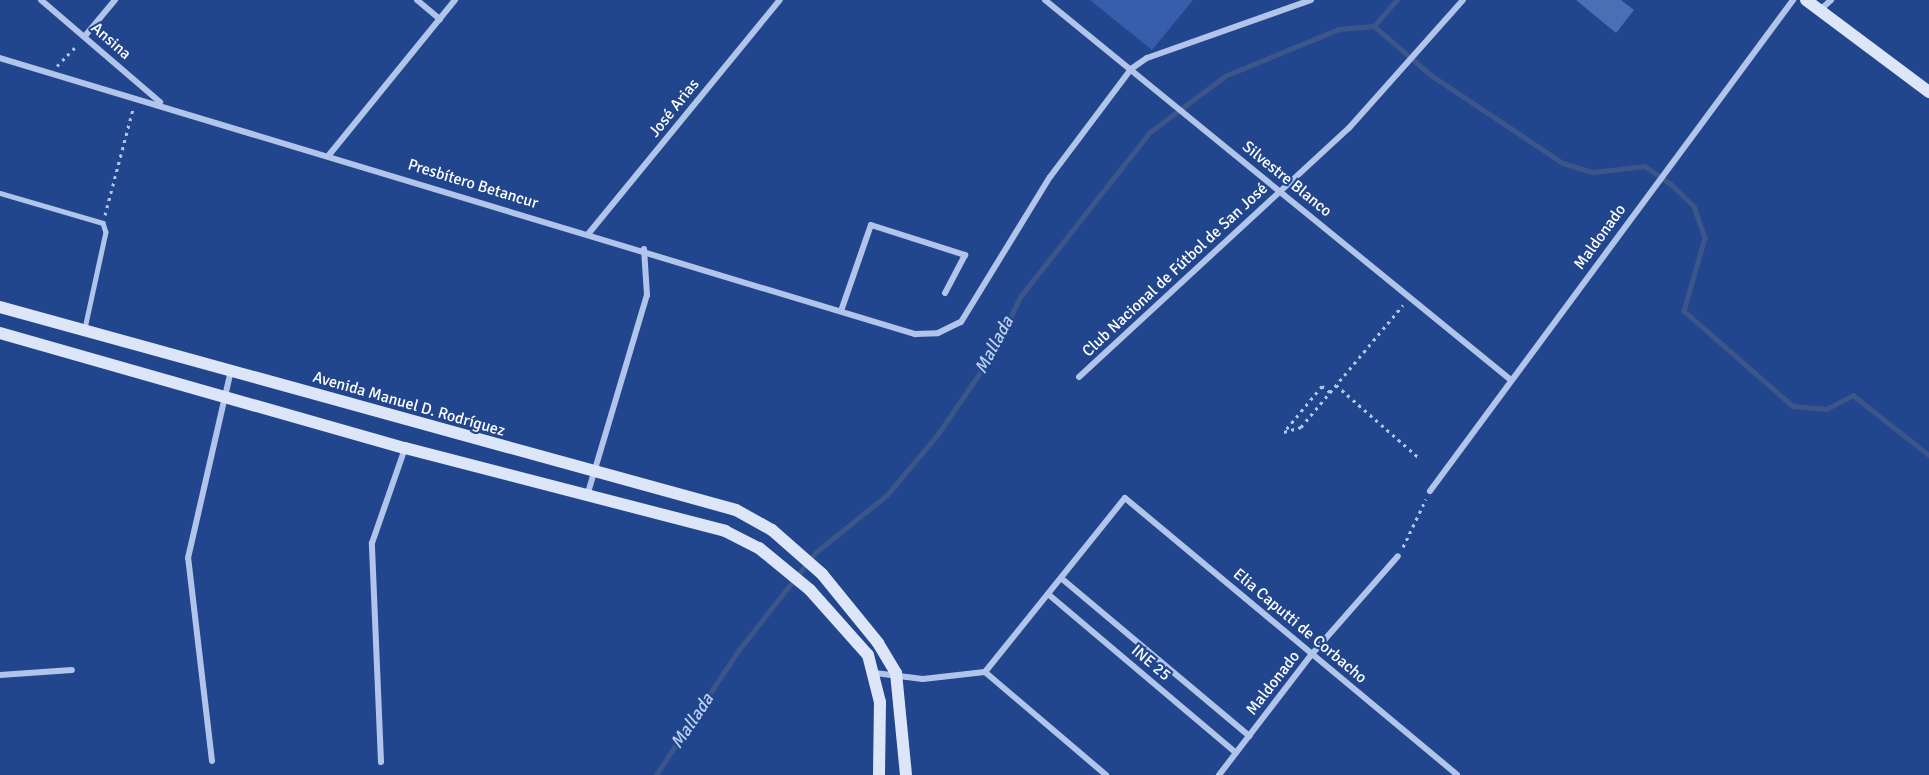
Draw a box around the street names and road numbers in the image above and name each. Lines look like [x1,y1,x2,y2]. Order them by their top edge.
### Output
street label: Ansina [87,18,135,64]
street label: José Arias [645,75,703,141]
street label: Silvestre Blanco [1238,137,1336,221]
street label: Presbítero Betancur [405,155,541,213]
street label: Club Nacional de Fútbol de San José [1078,179,1272,361]
street label: Maldonado [1570,201,1630,273]
street label: Avenida Manuel D. Rodríguez [311,367,507,441]
street label: Elia Caputti de Corbacho [1229,564,1371,688]
street label: INE 25 [1127,641,1175,685]
street label: Maldonado [1242,647,1304,719]

